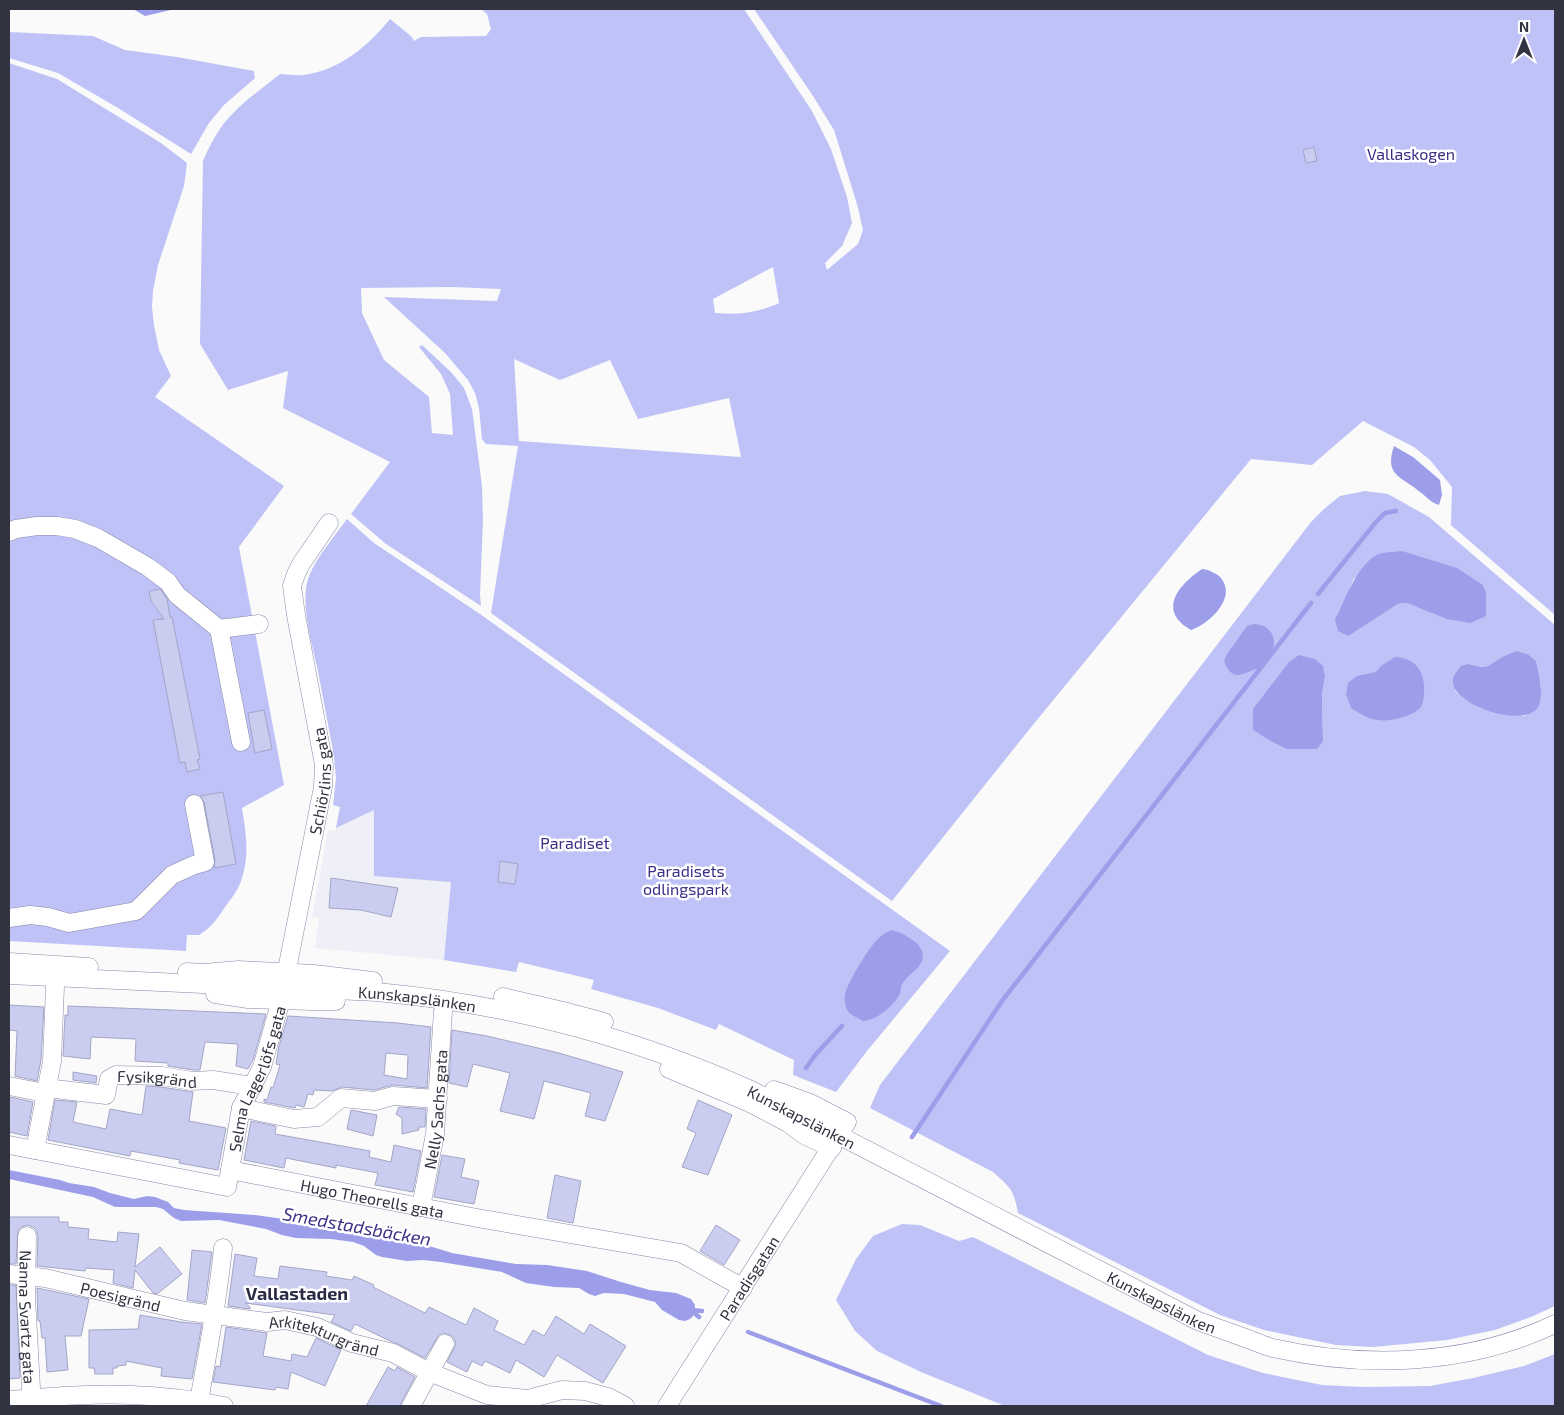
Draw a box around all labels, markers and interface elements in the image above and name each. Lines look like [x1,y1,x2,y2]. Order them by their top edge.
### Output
north arrow [1499,15,1549,65]
text: N [1519,18,1529,35]
park label: Vallaskogen [1367,144,1455,163]
street label: Schiörlins gata [304,726,334,836]
park label: Paradiset [540,833,610,852]
park label: Paradisets odlingspark [643,861,729,898]
street label: Kunskapslänken [358,982,478,1015]
street label: Selma Lagerlöfs gata [224,1003,289,1153]
street label: Nelly Sachs gata [419,1049,450,1170]
street label: Fysikgränd [117,1066,197,1091]
street label: Kunskapslänken [745,1080,859,1152]
street label: Hugo Theorells gata [299,1174,446,1221]
water label: Smedstadsbäcken [281,1202,433,1250]
street label: Paradisgatan [715,1232,782,1323]
street label: Nanna Svartz gata [16,1250,40,1384]
street label: Kunskapslänken [1104,1266,1219,1336]
street label: Poesigränd [79,1277,163,1314]
district label: Vallastaden [246,1282,348,1304]
street label: Arkitekturgränd [267,1311,381,1359]

